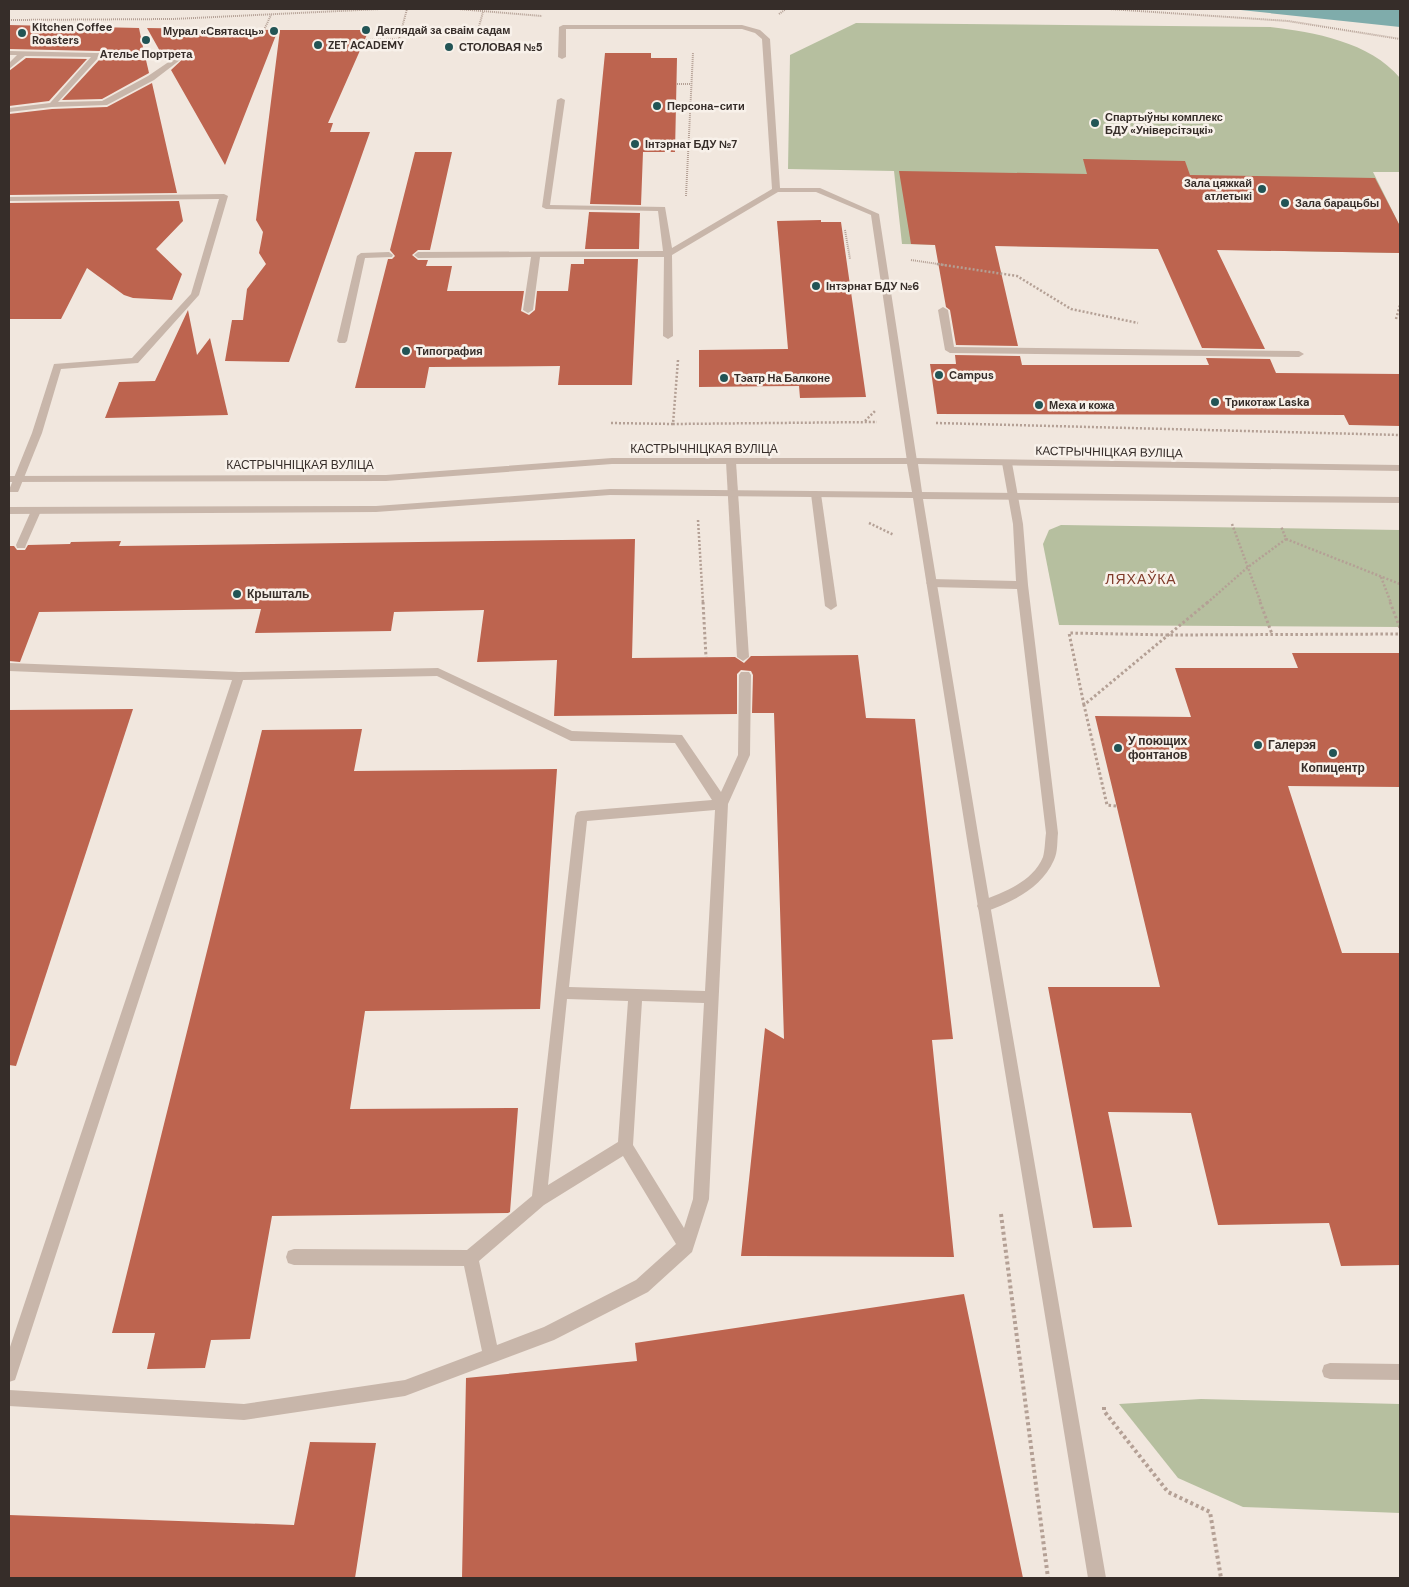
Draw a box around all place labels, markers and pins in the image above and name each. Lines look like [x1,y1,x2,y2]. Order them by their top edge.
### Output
place label: Kitchen Coffee Roasters [32,20,113,47]
place label: Даглядай за сваім садам [376,23,510,37]
place label: Мурал «Святасць» [163,24,264,38]
marker: Даглядай за сваім садам [360,24,372,36]
marker: Мурал «Святасць» [268,25,280,37]
marker: Kitchen Coffee Roasters [16,27,28,39]
marker: Ателье Портрета [140,34,152,46]
place label: ZET ACADEMY [328,38,404,52]
marker: ZET ACADEMY [312,39,324,51]
place label: СТОЛОВАЯ №5 [459,40,543,54]
marker: СТОЛОВАЯ №5 [443,41,455,53]
place label: Ателье Портрета [100,47,193,61]
place label: Персона-сити [667,99,745,113]
marker: Персона-сити [651,100,663,112]
place label: Спартыўны комплекс БДУ «Універсітэцкі» [1105,110,1223,137]
marker: Спартыўны комплекс БДУ «Універсітэцкі» [1089,117,1101,129]
place label: Інтэрнат БДУ №7 [645,137,737,151]
marker: Інтэрнат БДУ №7 [629,138,641,150]
place label: Зала цяжкай атлетыкі [1184,176,1252,203]
marker: Зала цяжкай атлетыкі [1256,183,1268,195]
place label: Зала барацьбы [1295,196,1379,210]
marker: Зала барацьбы [1279,197,1291,209]
place label: Інтэрнат БДУ №6 [826,279,919,293]
marker: Інтэрнат БДУ №6 [810,280,822,292]
place label: Типография [416,344,483,358]
marker: Типография [400,345,412,357]
place label: Campus [949,368,994,382]
marker: Campus [933,369,945,381]
place label: Тэатр На Балконе [734,371,830,385]
marker: Тэатр На Балконе [718,372,730,384]
place label: Трикотаж Laska [1225,395,1310,409]
marker: Трикотаж Laska [1209,396,1221,408]
place label: Меха и кожа [1049,398,1115,412]
marker: Меха и кожа [1033,399,1045,411]
place label: Крышталь [247,586,309,602]
marker: Крышталь [231,588,243,600]
place label: У поющих фонтанов [1128,733,1188,763]
place label: Галерэя [1268,737,1316,753]
marker: Галерэя [1252,739,1264,751]
marker: У поющих фонтанов [1112,742,1124,754]
marker: Копицентр [1327,747,1339,759]
place label: Копицентр [1301,760,1365,776]

